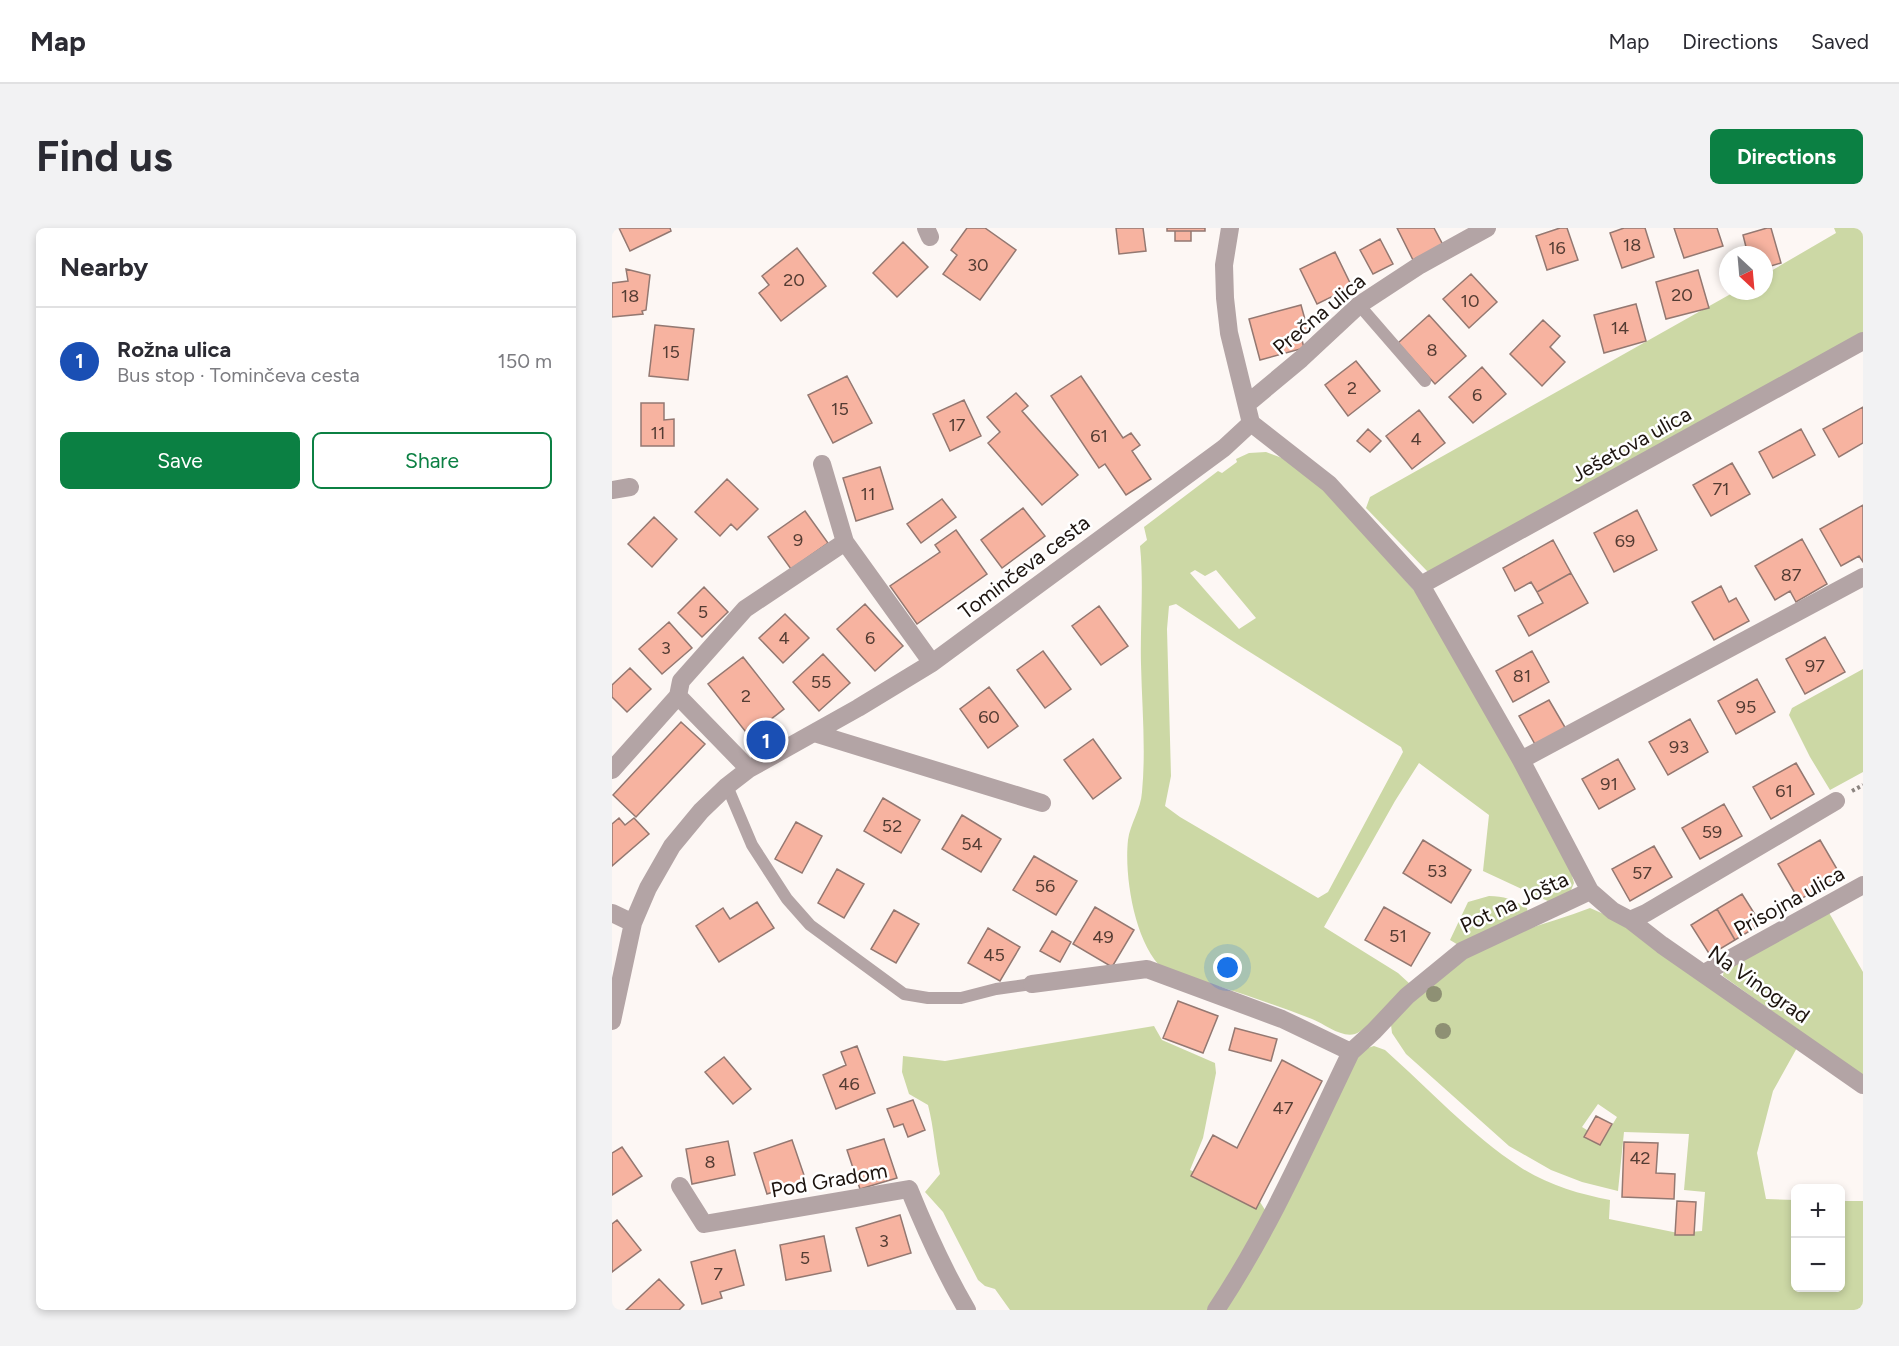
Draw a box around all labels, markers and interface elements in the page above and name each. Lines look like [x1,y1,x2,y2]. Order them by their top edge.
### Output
text: Map [30,24,86,58]
text: Map [1608,29,1649,54]
text: Directions [1682,29,1778,54]
text: Saved [1811,29,1869,54]
button: Directions [1710,129,1863,184]
text: Find us [36,131,173,182]
house number: 18 [1623,234,1641,256]
house number: 16 [1548,237,1566,259]
north arrow [1719,246,1773,300]
text: Nearby [60,251,148,283]
house number: 30 [967,254,989,276]
street label: Prečna ulica [1268,268,1370,360]
house number: 20 [783,269,805,291]
house number: 20 [1671,284,1693,306]
house number: 18 [621,285,639,307]
house number: 10 [1461,290,1479,312]
house number: 14 [1611,317,1629,339]
text: Rožna ulica [117,336,231,363]
house number: 8 [1426,339,1438,361]
house number: 15 [662,341,680,363]
text: 1 [75,349,84,373]
text: 150 m [497,349,552,373]
text: Bus stop · Tominčeva cesta [117,363,360,387]
house number: 2 [1347,377,1357,399]
house number: 6 [1472,384,1482,406]
house number: 15 [831,398,849,420]
street label: Ješetova ulica [1567,401,1695,487]
house number: 17 [948,414,966,436]
house number: 11 [651,422,665,444]
house number: 61 [1090,425,1108,447]
house number: 4 [1410,428,1422,450]
button: Save [60,432,300,489]
button: Share [312,432,552,489]
house number: 71 [1712,478,1730,500]
house number: 11 [861,483,875,505]
street label: Tominčeva cesta [954,510,1094,624]
house number: 9 [793,529,803,551]
house number: 69 [1615,530,1635,552]
house number: 87 [1781,564,1802,586]
house number: 5 [698,601,708,623]
house number: 4 [778,627,790,649]
house number: 6 [865,627,875,649]
house number: 3 [661,637,671,659]
house number: 97 [1805,655,1825,677]
house number: 81 [1513,665,1531,687]
house number: 55 [811,671,831,693]
house number: 2 [741,685,751,707]
house number: 95 [1736,696,1756,718]
house number: 60 [978,706,1000,728]
pin: 1 [746,718,786,762]
house number: 93 [1669,736,1689,758]
house number: 91 [1600,773,1618,795]
house number: 61 [1775,780,1793,802]
house number: 52 [882,815,902,837]
house number: 59 [1702,821,1722,843]
house number: 54 [961,833,983,855]
house number: 53 [1427,860,1447,882]
street label: Prisojna ulica [1729,860,1849,942]
house number: 57 [1632,862,1652,884]
street label: Pot na Jošta [1456,866,1572,938]
house number: 56 [1035,875,1055,897]
house number: 51 [1389,925,1407,947]
house number: 49 [1092,926,1114,948]
street label: Na Vinograd [1704,940,1814,1028]
house number: 45 [983,944,1005,966]
your location [1213,953,1242,982]
house number: 46 [838,1073,860,1095]
house number: 47 [1273,1097,1294,1119]
house number: 42 [1629,1147,1651,1169]
house number: 8 [704,1151,716,1173]
street label: Pod Gradom [769,1157,889,1203]
map controls [1791,1184,1845,1292]
button: + [1791,1184,1845,1238]
house number: 3 [879,1230,889,1252]
button: − [1791,1238,1845,1292]
house number: 5 [800,1247,810,1269]
house number: 7 [713,1263,723,1285]

